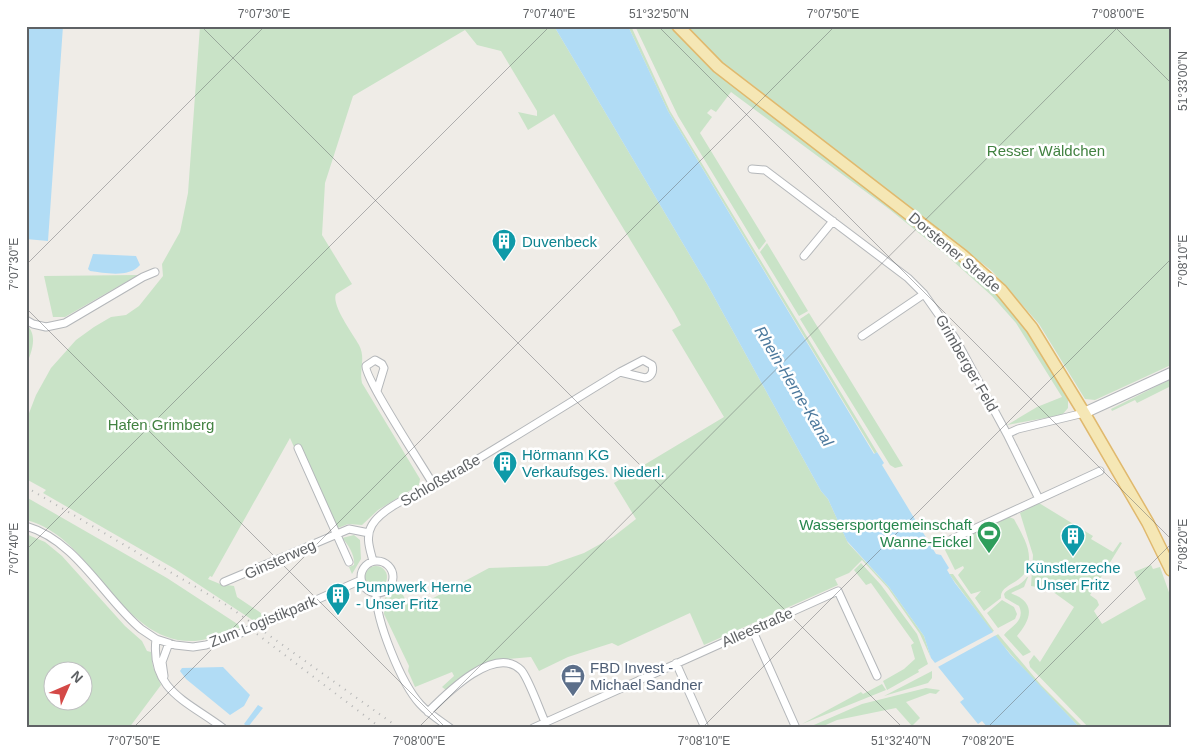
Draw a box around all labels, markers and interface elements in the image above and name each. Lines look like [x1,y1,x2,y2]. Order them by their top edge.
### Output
text: 7°07'30"E [238,7,290,21]
text: 7°07'40"E [523,7,575,21]
text: 51°32'50"N [629,7,689,21]
text: 7°07'50"E [807,7,859,21]
text: 7°08'00"E [1092,7,1144,21]
text: 51°33'00"N [1176,51,1190,111]
park label: Resser Wäldchen [987,142,1105,159]
street label: Dorstener Straße [905,209,1005,295]
building icon: Duvenbeck [491,228,517,262]
place label: Duvenbeck [522,233,598,250]
text: 7°08'10"E [1176,235,1190,287]
text: 7°07'30"E [7,238,21,290]
street label: Grimberger Feld [932,311,1002,415]
water label: Rhein-Herne-Kanal [751,323,837,449]
park label: Hafen Grimberg [108,416,214,433]
place label: Hörmann KG Verkaufsges. Niederl. [522,446,665,480]
street label: Schloßstraße [397,450,483,510]
building icon: Hörmann KG Verkaufsges. Niederl. [492,450,518,484]
place label: Wassersportgemeinschaft Wanne-Eickel [799,516,973,550]
text: 7°08'20"E [1176,519,1190,571]
sports icon: Wassersportgemeinschaft Wanne-Eickel [976,520,1002,554]
text: 7°07'40"E [7,523,21,575]
building icon: Künstlerzeche Unser Fritz [1060,523,1086,557]
street label: Ginsterweg [242,536,318,582]
place label: Künstlerzeche Unser Fritz [1025,559,1121,593]
place label: Pumpwerk Herne - Unser Fritz [356,578,472,612]
building icon: Pumpwerk Herne - Unser Fritz [325,582,351,616]
street label: Zum Logistikpark [207,592,320,650]
street label: Alleestraße [719,604,795,650]
place label: FBD Invest - Michael Sandner [590,659,703,693]
north arrow [42,662,92,712]
office icon: FBD Invest - Michael Sandner [560,663,586,697]
text: N [68,668,86,686]
text: 7°07'50"E [108,734,160,748]
text: 7°08'00"E [393,734,445,748]
text: 7°08'10"E [678,734,730,748]
text: 51°32'40"N [871,734,931,748]
text: 7°08'20"E [962,734,1014,748]

